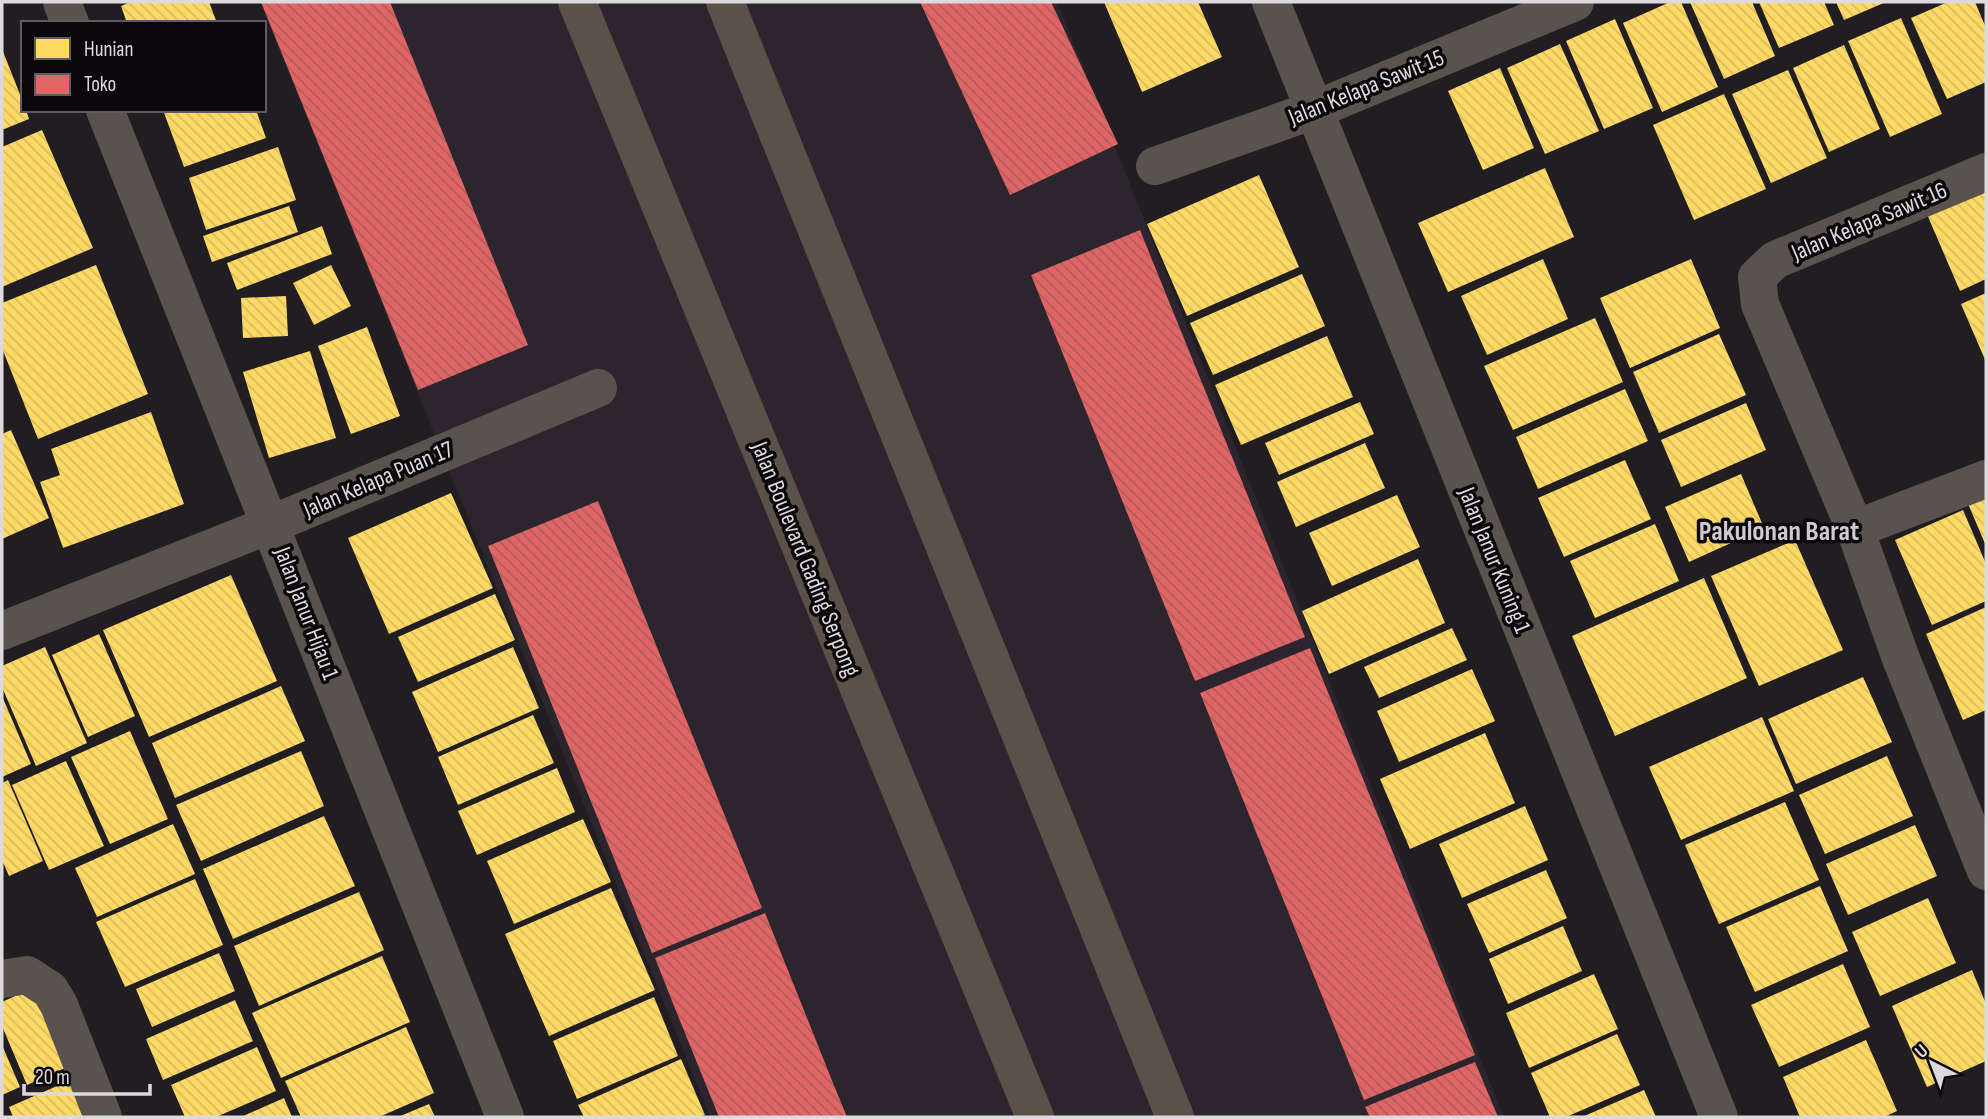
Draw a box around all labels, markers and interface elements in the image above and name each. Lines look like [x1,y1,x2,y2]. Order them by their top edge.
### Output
legend [21,21,266,112]
text: Hunian [84,37,133,62]
street label: Jalan Kelapa Sawit 15 [1283,43,1448,132]
text: Toko [84,72,116,97]
street label: Jalan Kelapa Sawit 16 [1786,176,1951,268]
street label: Jalan Kelapa Puan 17 [298,435,458,524]
street label: Jalan Boulevard Gading Serpong [745,437,866,681]
street label: Jalan Janur Kuning 1 [1452,482,1537,638]
district label: Pakulonan Barat [1699,515,1859,548]
street label: Jalan Janur Hijau 1 [268,542,345,684]
north arrow [1897,1028,1967,1098]
text: U [1910,1040,1933,1063]
scale bar [24,1052,150,1096]
text: 20 m [35,1065,70,1090]

